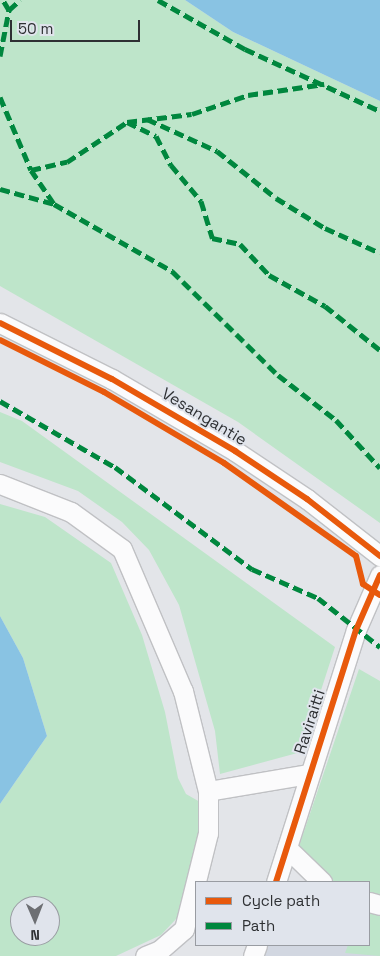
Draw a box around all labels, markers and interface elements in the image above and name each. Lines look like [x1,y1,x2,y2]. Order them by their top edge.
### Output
scale bar [12,10,142,42]
text: 50 m [18,19,53,38]
street label: Vesangantie [158,384,250,450]
street label: Raviraitti [291,687,329,757]
legend [195,881,370,946]
text: Cycle path [242,891,320,910]
north arrow [10,896,60,946]
text: Path [242,916,275,935]
text: N [30,926,40,944]

